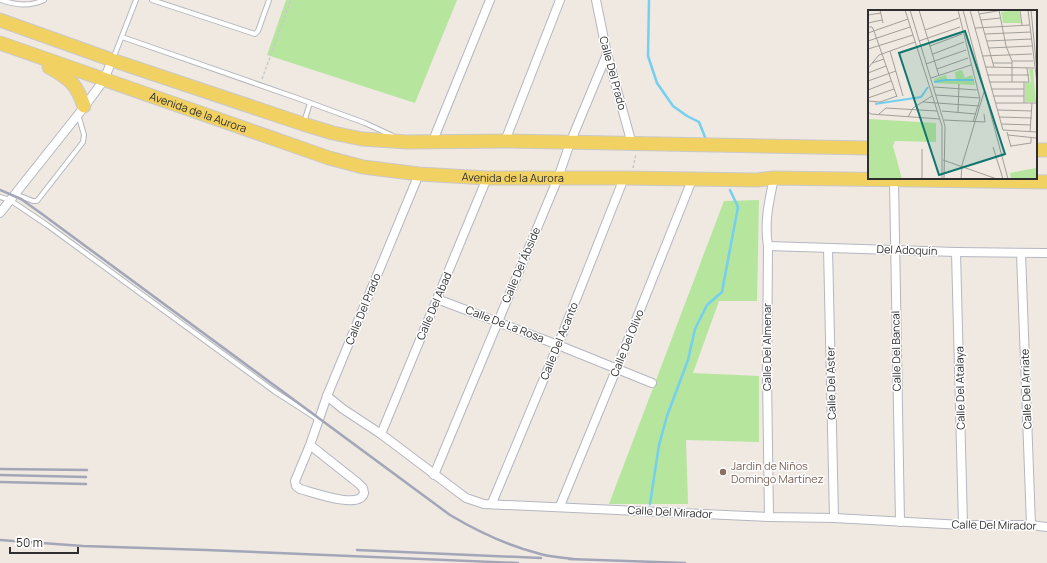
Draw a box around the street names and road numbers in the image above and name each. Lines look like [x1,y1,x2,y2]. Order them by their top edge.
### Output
street label: Calle Del Prado [596,34,631,112]
street label: Avenida de la Aurora [148,88,249,136]
street label: Avenida de la Aurora [461,169,564,185]
street label: Calle Del Ábside [498,224,543,305]
street label: Del Adoquín [876,241,938,258]
street label: Calle Del Prado [341,270,384,347]
street label: Calle Del Abad [412,270,455,342]
street label: Calle Del Acanto [536,299,581,382]
street label: Calle De La Rosa [464,302,547,345]
street label: Calle Del Almenar [759,303,774,391]
street label: Calle Del Olivo [606,306,647,379]
street label: Calle Del Bancal [887,311,904,391]
street label: Calle Del Aster [822,346,839,420]
street label: Calle Del Atalaya [951,346,968,430]
street label: Calle Del Arriate [1017,348,1034,430]
street label: Calle Del Mirador [627,502,713,521]
street label: Calle Del Mirador [951,516,1037,533]

